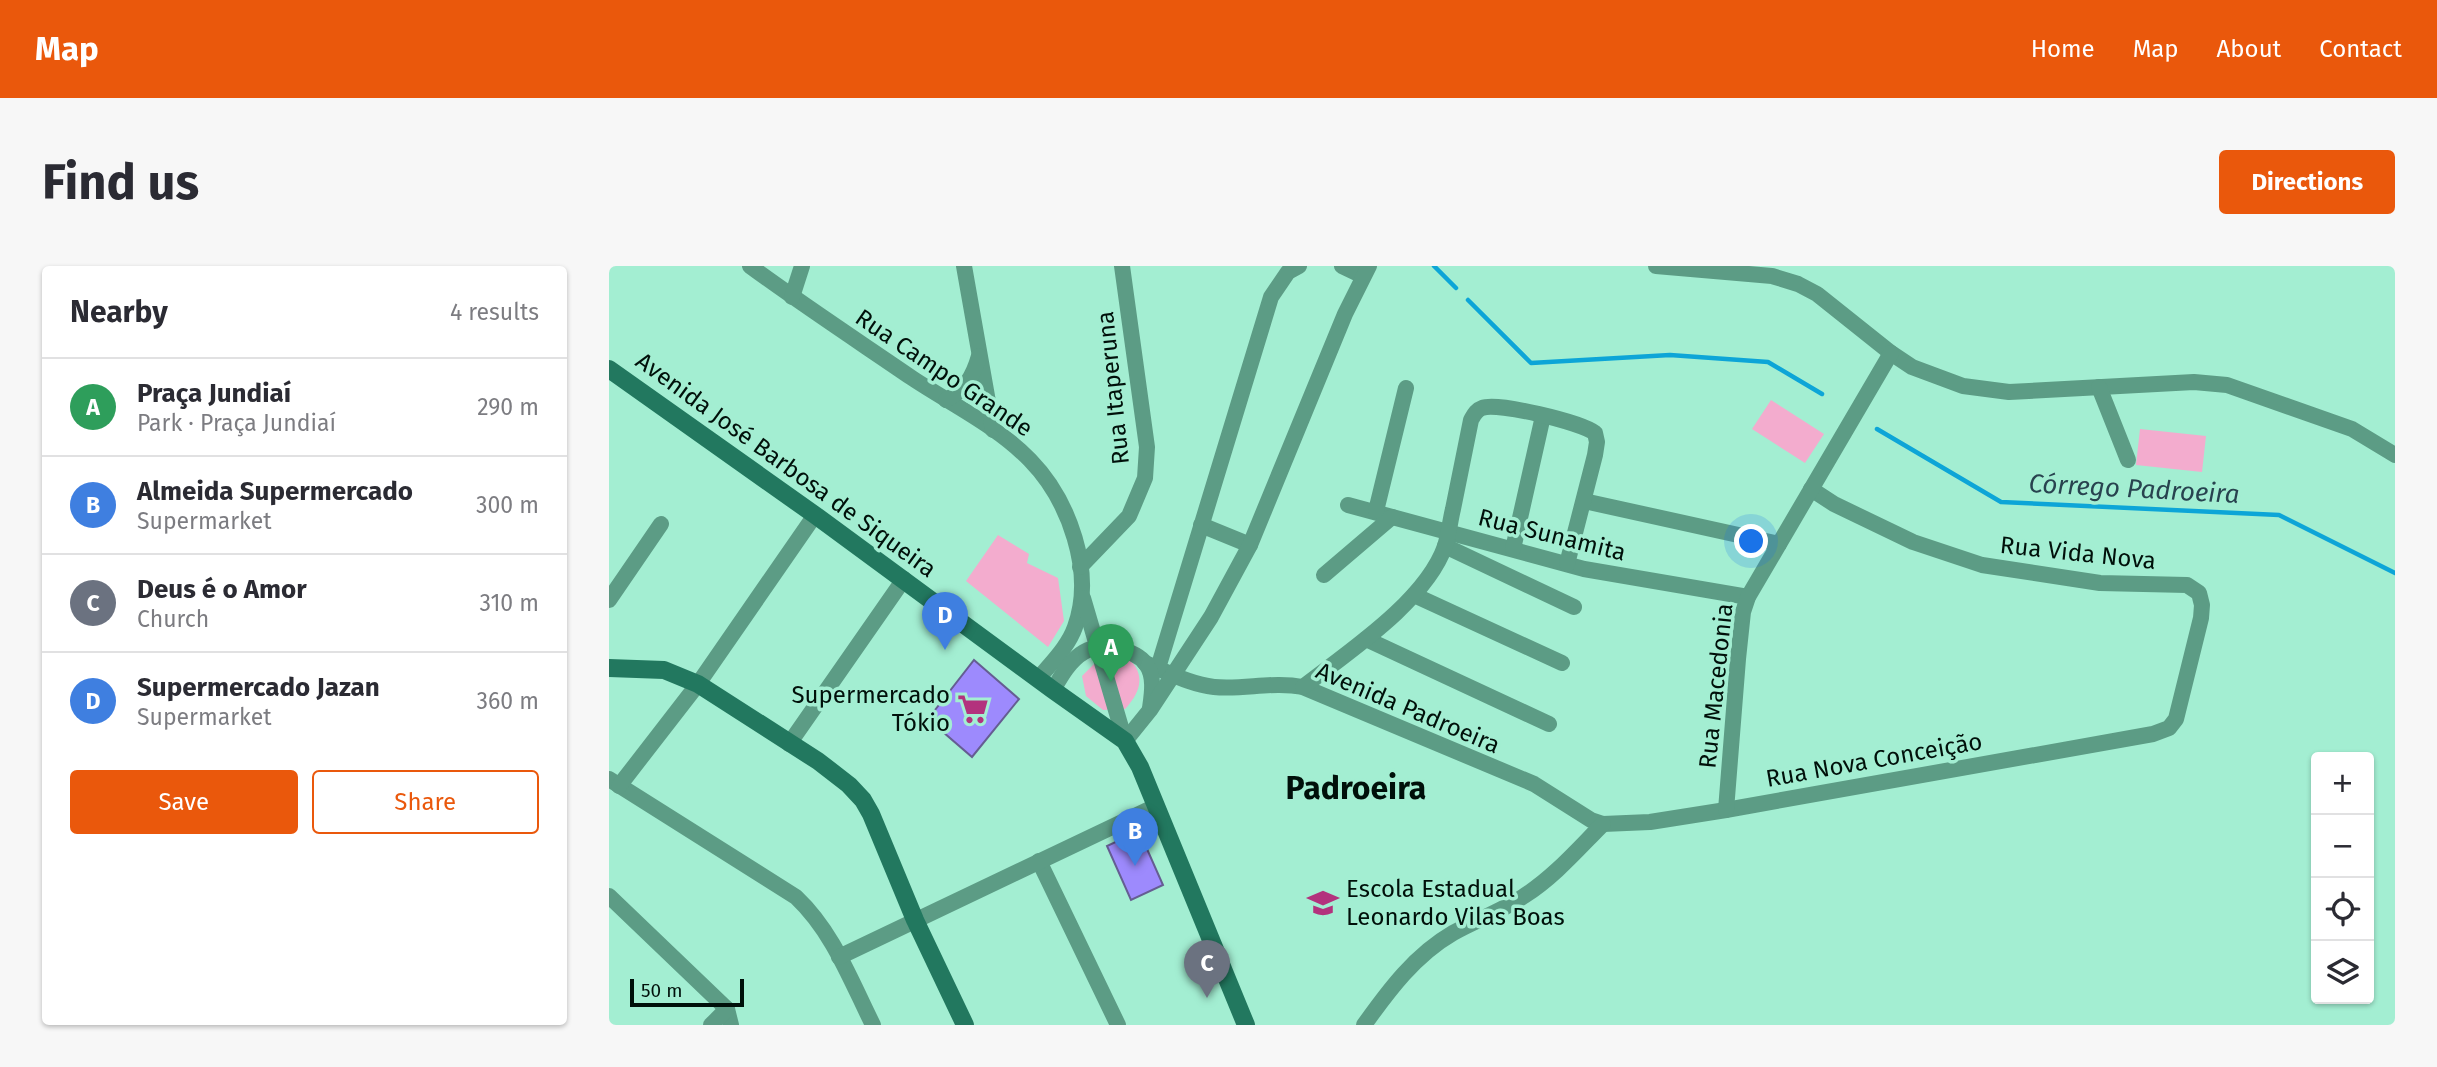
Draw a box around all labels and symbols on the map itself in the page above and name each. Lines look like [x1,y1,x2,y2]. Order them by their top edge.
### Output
street label: Rua Campo Grande [850,303,1038,443]
street label: Rua Itaperuna [1091,310,1135,466]
street label: Avenida José Barbosa de Siqueira [631,347,941,583]
water label: Córrego Padroeira [2028,468,2240,510]
street label: Rua Sunamita [1475,503,1629,567]
your location [1734,524,1768,558]
street label: Rua Vida Nova [1999,531,2157,575]
pin: D [922,592,968,650]
street label: Rua Macedonia [1693,602,1739,770]
pin: A [1088,624,1134,682]
street label: Avenida Padroeira [1312,657,1504,759]
place label: Supermercado Tókio [792,681,950,737]
supermarket icon: Supermercado Tókio [956,692,990,726]
street label: Rua Nova Conceição [1764,727,1984,793]
district label: Padroeira [1286,769,1426,807]
pin: B [1112,808,1158,866]
place label: Escola Estadual Leonardo Vilas Boas [1346,875,1565,931]
school or university icon: Escola Estadual Leonardo Vilas Boas [1306,886,1340,920]
pin: C [1184,940,1230,998]
scale bar [630,976,744,1008]

